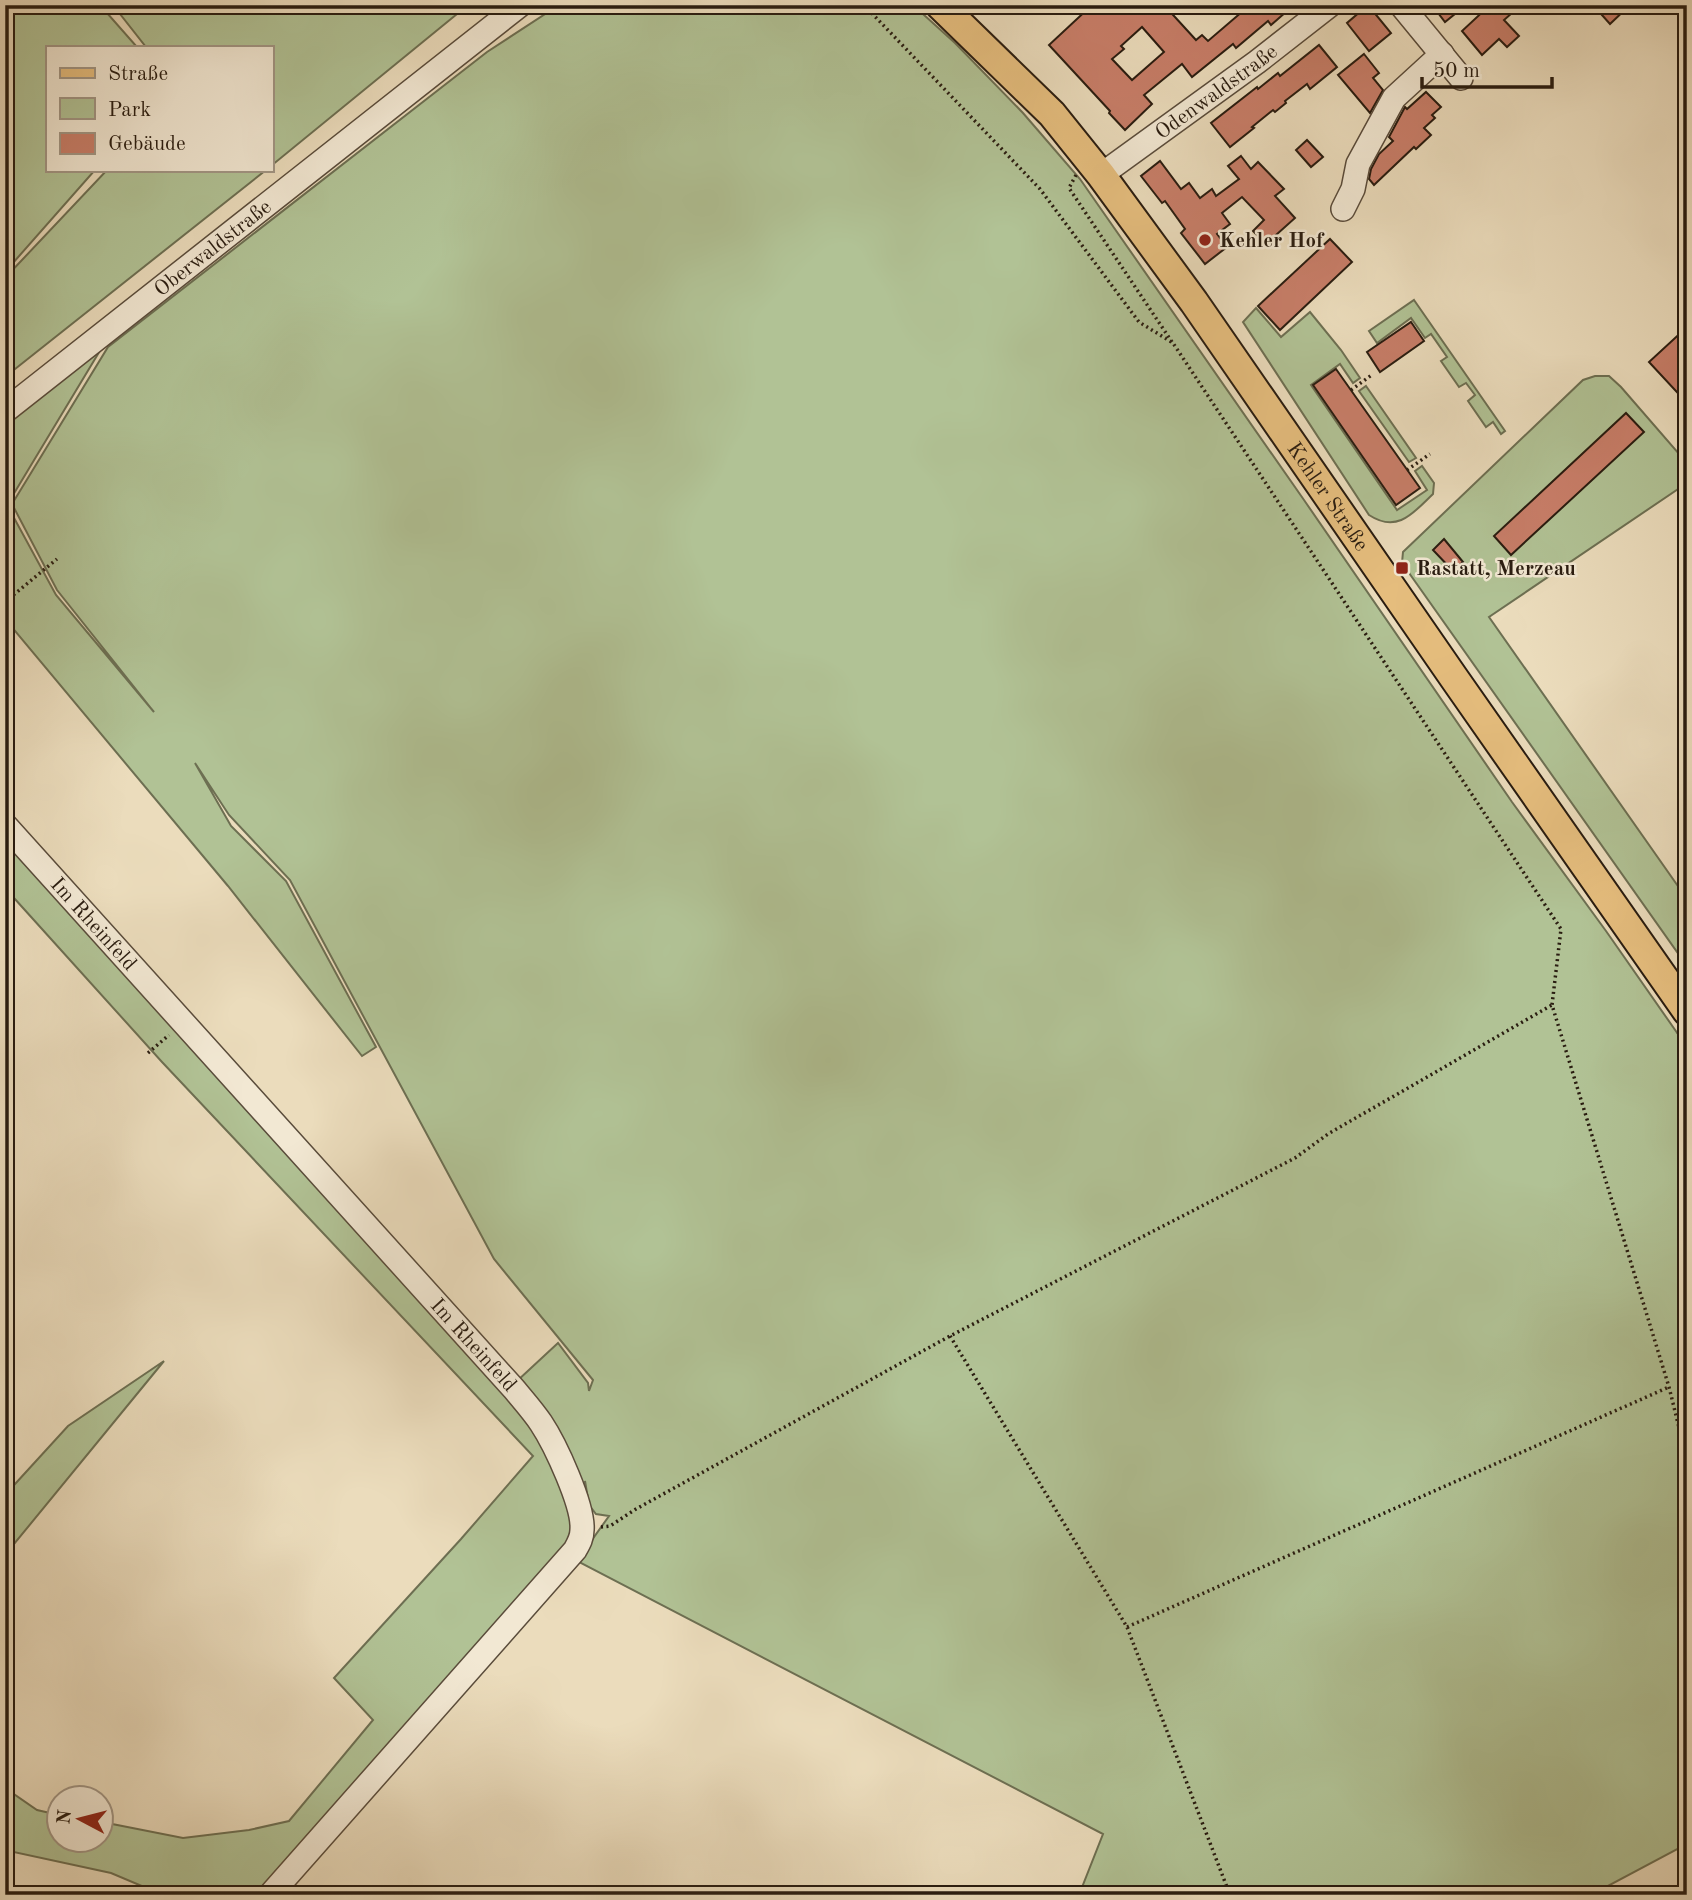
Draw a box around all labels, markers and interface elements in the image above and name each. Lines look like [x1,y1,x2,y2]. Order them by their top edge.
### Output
street label: Odenwaldstraße [1152,41,1282,144]
legend [46,46,273,172]
scale bar [1422,46,1552,90]
text: 50 m [1433,61,1480,82]
text: Straße [108,64,168,85]
text: Park [108,100,151,121]
text: Gebäude [108,134,186,155]
street label: Oberwaldstraße [151,196,276,301]
place label: Kehler Hof [1219,231,1325,252]
marker: Kehler Hof [1197,232,1213,248]
street label: Kehler Straße [1282,439,1372,555]
place label: Rastatt, Merzeau [1416,559,1576,580]
marker: Rastatt, Merzeau [1394,560,1410,576]
street label: Im Rheinfeld [46,874,140,975]
street label: Im Rheinfeld [426,1295,520,1396]
north arrow [46,1784,116,1854]
text: N [55,1808,76,1826]

